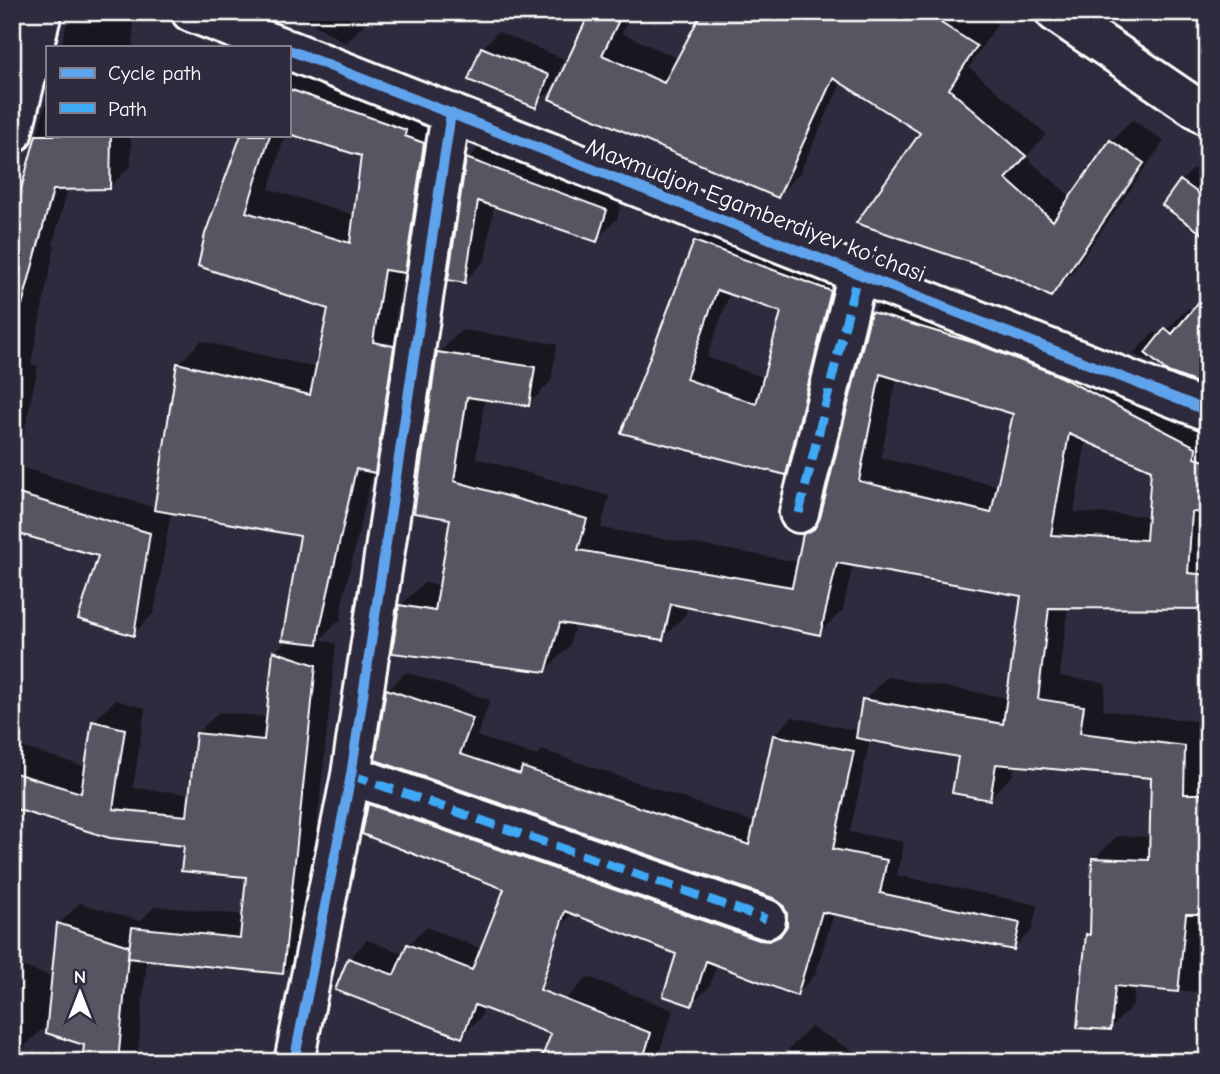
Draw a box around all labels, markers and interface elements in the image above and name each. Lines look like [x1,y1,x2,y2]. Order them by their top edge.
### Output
legend [46,46,290,136]
text: Cycle path [108,61,201,85]
text: Path [108,97,147,121]
street label: Maxmudjon Egamberdiyev koʻchasi [582,132,930,288]
north arrow [46,958,116,1028]
text: N [74,966,86,988]

